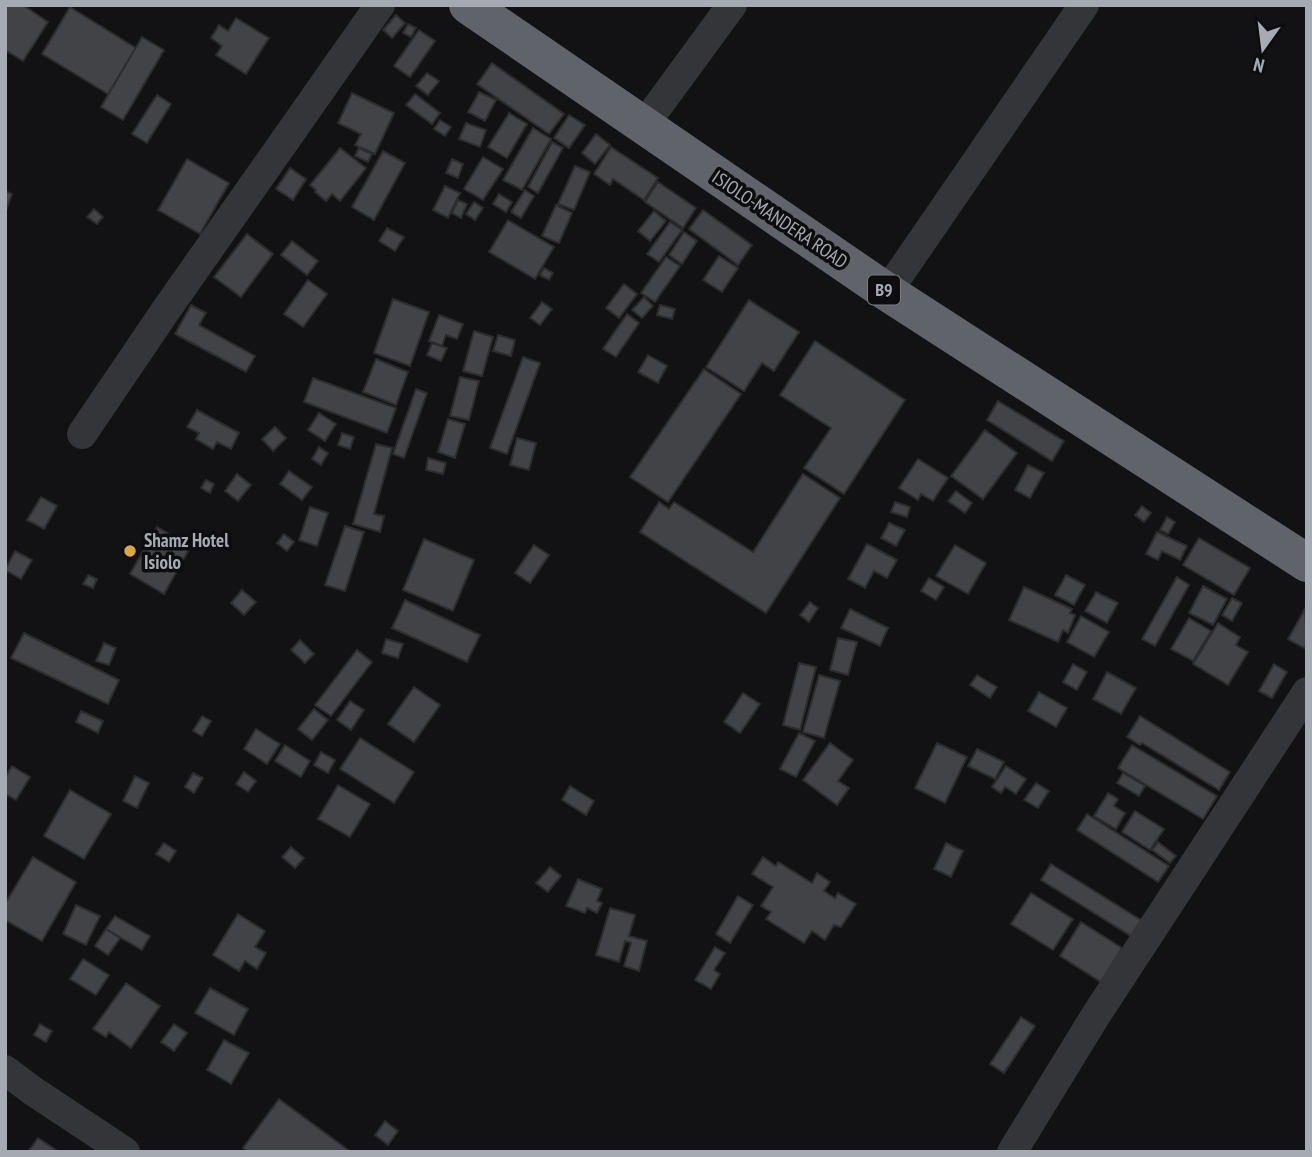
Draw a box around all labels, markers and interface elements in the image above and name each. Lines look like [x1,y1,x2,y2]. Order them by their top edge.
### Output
north arrow [1228,14,1298,84]
text: N [1251,53,1267,78]
street label: ISIOLO-MANDERA ROAD [708,165,852,273]
road number: B9 [868,276,900,304]
place label: Shamz Hotel Isiolo [144,528,229,574]
marker: Shamz Hotel Isiolo [122,543,138,559]

